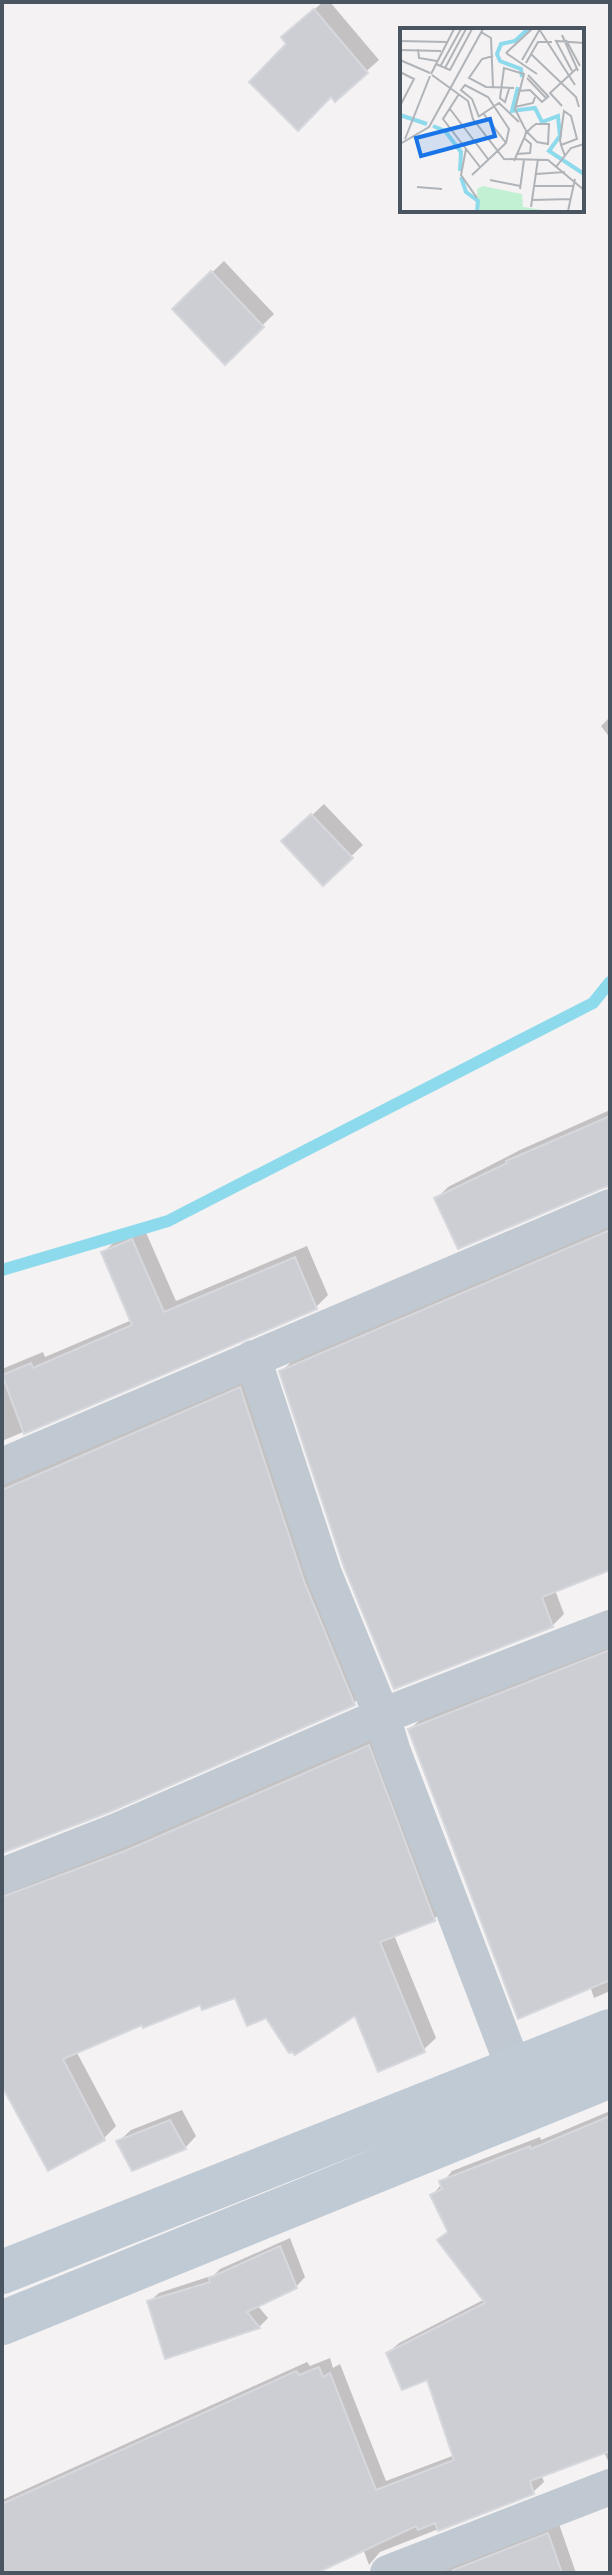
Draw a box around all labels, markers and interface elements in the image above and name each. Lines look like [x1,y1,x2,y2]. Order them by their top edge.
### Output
inset map [400,28,584,212]

